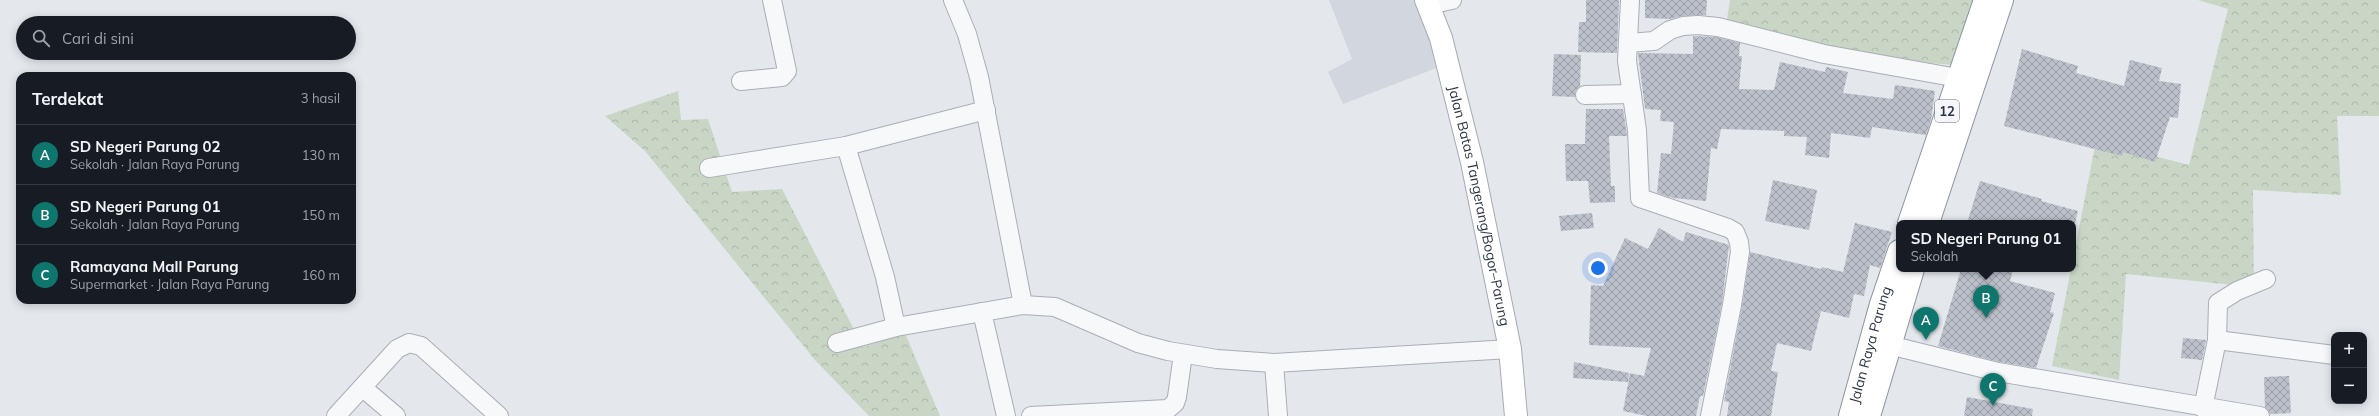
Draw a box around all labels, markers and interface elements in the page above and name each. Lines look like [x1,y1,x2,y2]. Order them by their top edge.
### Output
search box [16,16,356,60]
icon: search [30,27,52,49]
text: Cari di sini [62,29,134,48]
street label: Jalan Batas Tangerang/Bogor–Parung [1444,84,1514,328]
text: Terdekat [32,88,103,109]
text: 3 hasil [301,90,340,106]
road number: 12 [1935,100,1959,122]
text: SD Negeri Parung 02 [70,137,221,156]
text: A [40,147,50,163]
text: 130 m [302,147,340,163]
text: Sekolah · Jalan Raya Parung [70,156,240,172]
text: SD Negeri Parung 01 [70,197,221,216]
text: B [41,207,49,223]
text: 150 m [302,207,340,223]
text: Sekolah · Jalan Raya Parung [70,216,240,232]
popup [1896,220,2076,272]
text: SD Negeri Parung 01 [1911,229,2061,248]
text: Sekolah [1911,248,1958,264]
text: Ramayana Mall Parung [70,257,239,276]
your location [1588,258,1608,278]
text: C [41,267,49,283]
text: 160 m [302,267,340,283]
text: Supermarket · Jalan Raya Parung [70,276,269,292]
street label: Jalan Raya Parung [1845,284,1895,405]
pin: B [1973,285,1999,318]
pin: A [1913,307,1939,340]
map controls [2331,332,2367,404]
button: + [2331,332,2367,368]
button: − [2331,368,2367,404]
pin: C [1980,373,2006,406]

